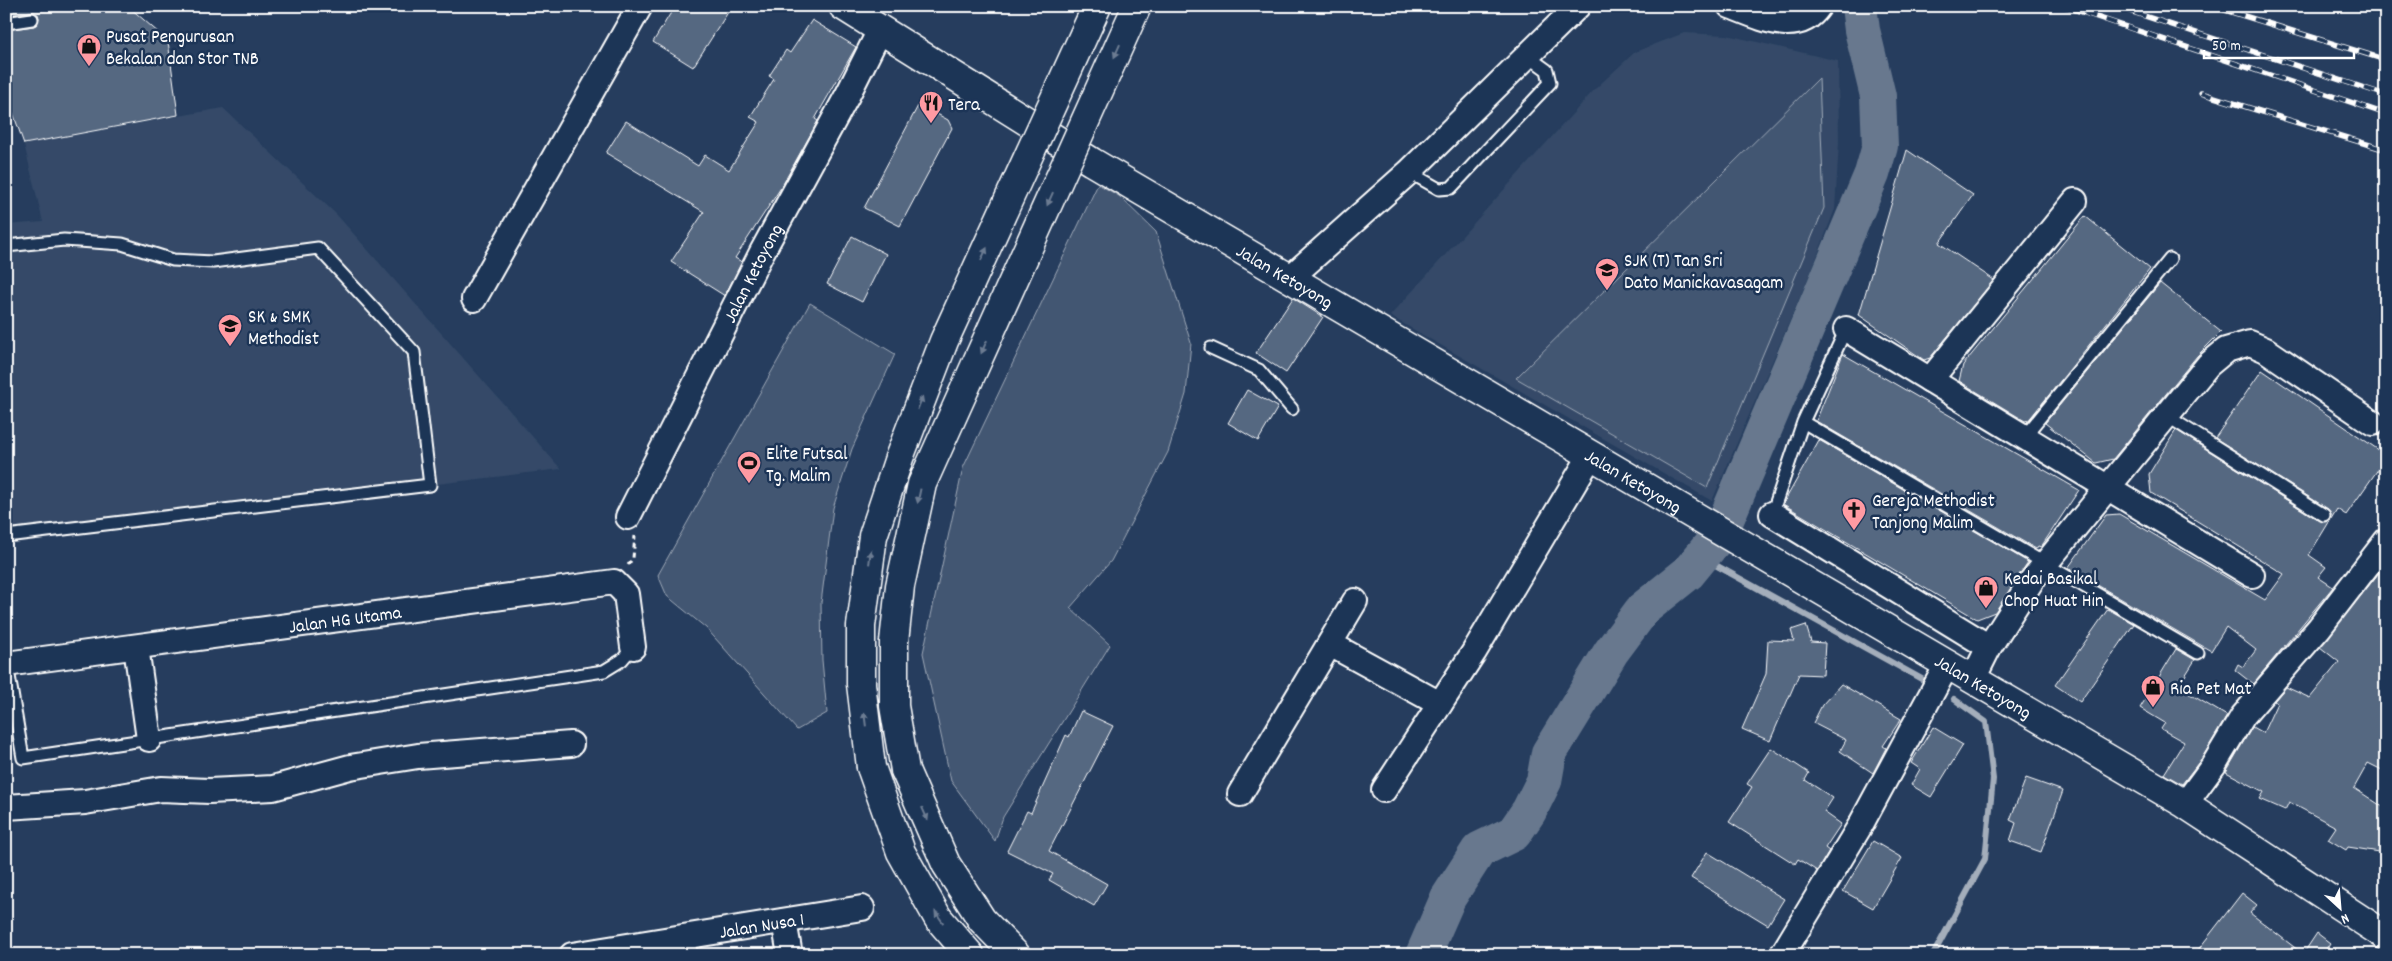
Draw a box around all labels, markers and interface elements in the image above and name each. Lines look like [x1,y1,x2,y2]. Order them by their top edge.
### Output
place label: Pusat Pengurusan Bekalan dan Stor TNB [106,25,259,74]
scale bar [2204,28,2354,60]
shop icon: Pusat Pengurusan Bekalan dan Stor TNB [76,33,102,67]
text: 50 m [2212,36,2241,58]
one-way arrow [1112,44,1120,58]
restaurant icon: Tera [918,90,944,124]
place label: Tera [948,93,981,120]
one-way arrow [1045,192,1053,206]
street label: Jalan Ketoyong [718,220,792,329]
street label: Jalan Ketoyong [1230,239,1337,318]
one-way arrow [980,247,988,261]
place label: SJK (T) Tan Sri Dato Manickavasagam [1624,249,1783,298]
school or university icon: SJK (T) Tan Sri Dato Manickavasagam [1594,257,1620,291]
place label: SK & SMK Methodist [248,305,319,354]
school or university icon: SK & SMK Methodist [217,313,243,347]
one-way arrow [979,340,987,354]
one-way arrow [916,395,924,410]
place label: Elite Futsal Tg. Malim [766,442,848,491]
street label: Jalan Ketoyong [1578,444,1685,522]
sports icon: Elite Futsal Tg. Malim [736,450,762,484]
one-way arrow [915,489,923,504]
place label: Gereja Methodist Tanjong Malim [1872,489,1995,538]
church icon: Gereja Methodist Tanjong Malim [1841,497,1867,531]
one-way arrow [866,549,874,565]
place label: Kedai Basikal Chop Huat Hin [2004,567,2104,616]
shop icon: Kedai Basikal Chop Huat Hin [1973,575,1999,609]
street label: Jalan HG Utama [287,601,404,643]
street label: Jalan Ketoyong [1928,650,2036,728]
shop icon: Ria Pet Mat [2140,674,2166,708]
place label: Ria Pet Mat [2170,677,2251,704]
one-way arrow [861,711,869,727]
one-way arrow [921,807,929,821]
north arrow [2314,884,2364,934]
text: N [2337,907,2352,928]
street label: Jalan Nusa 1 [718,908,806,948]
one-way arrow [934,910,944,924]

